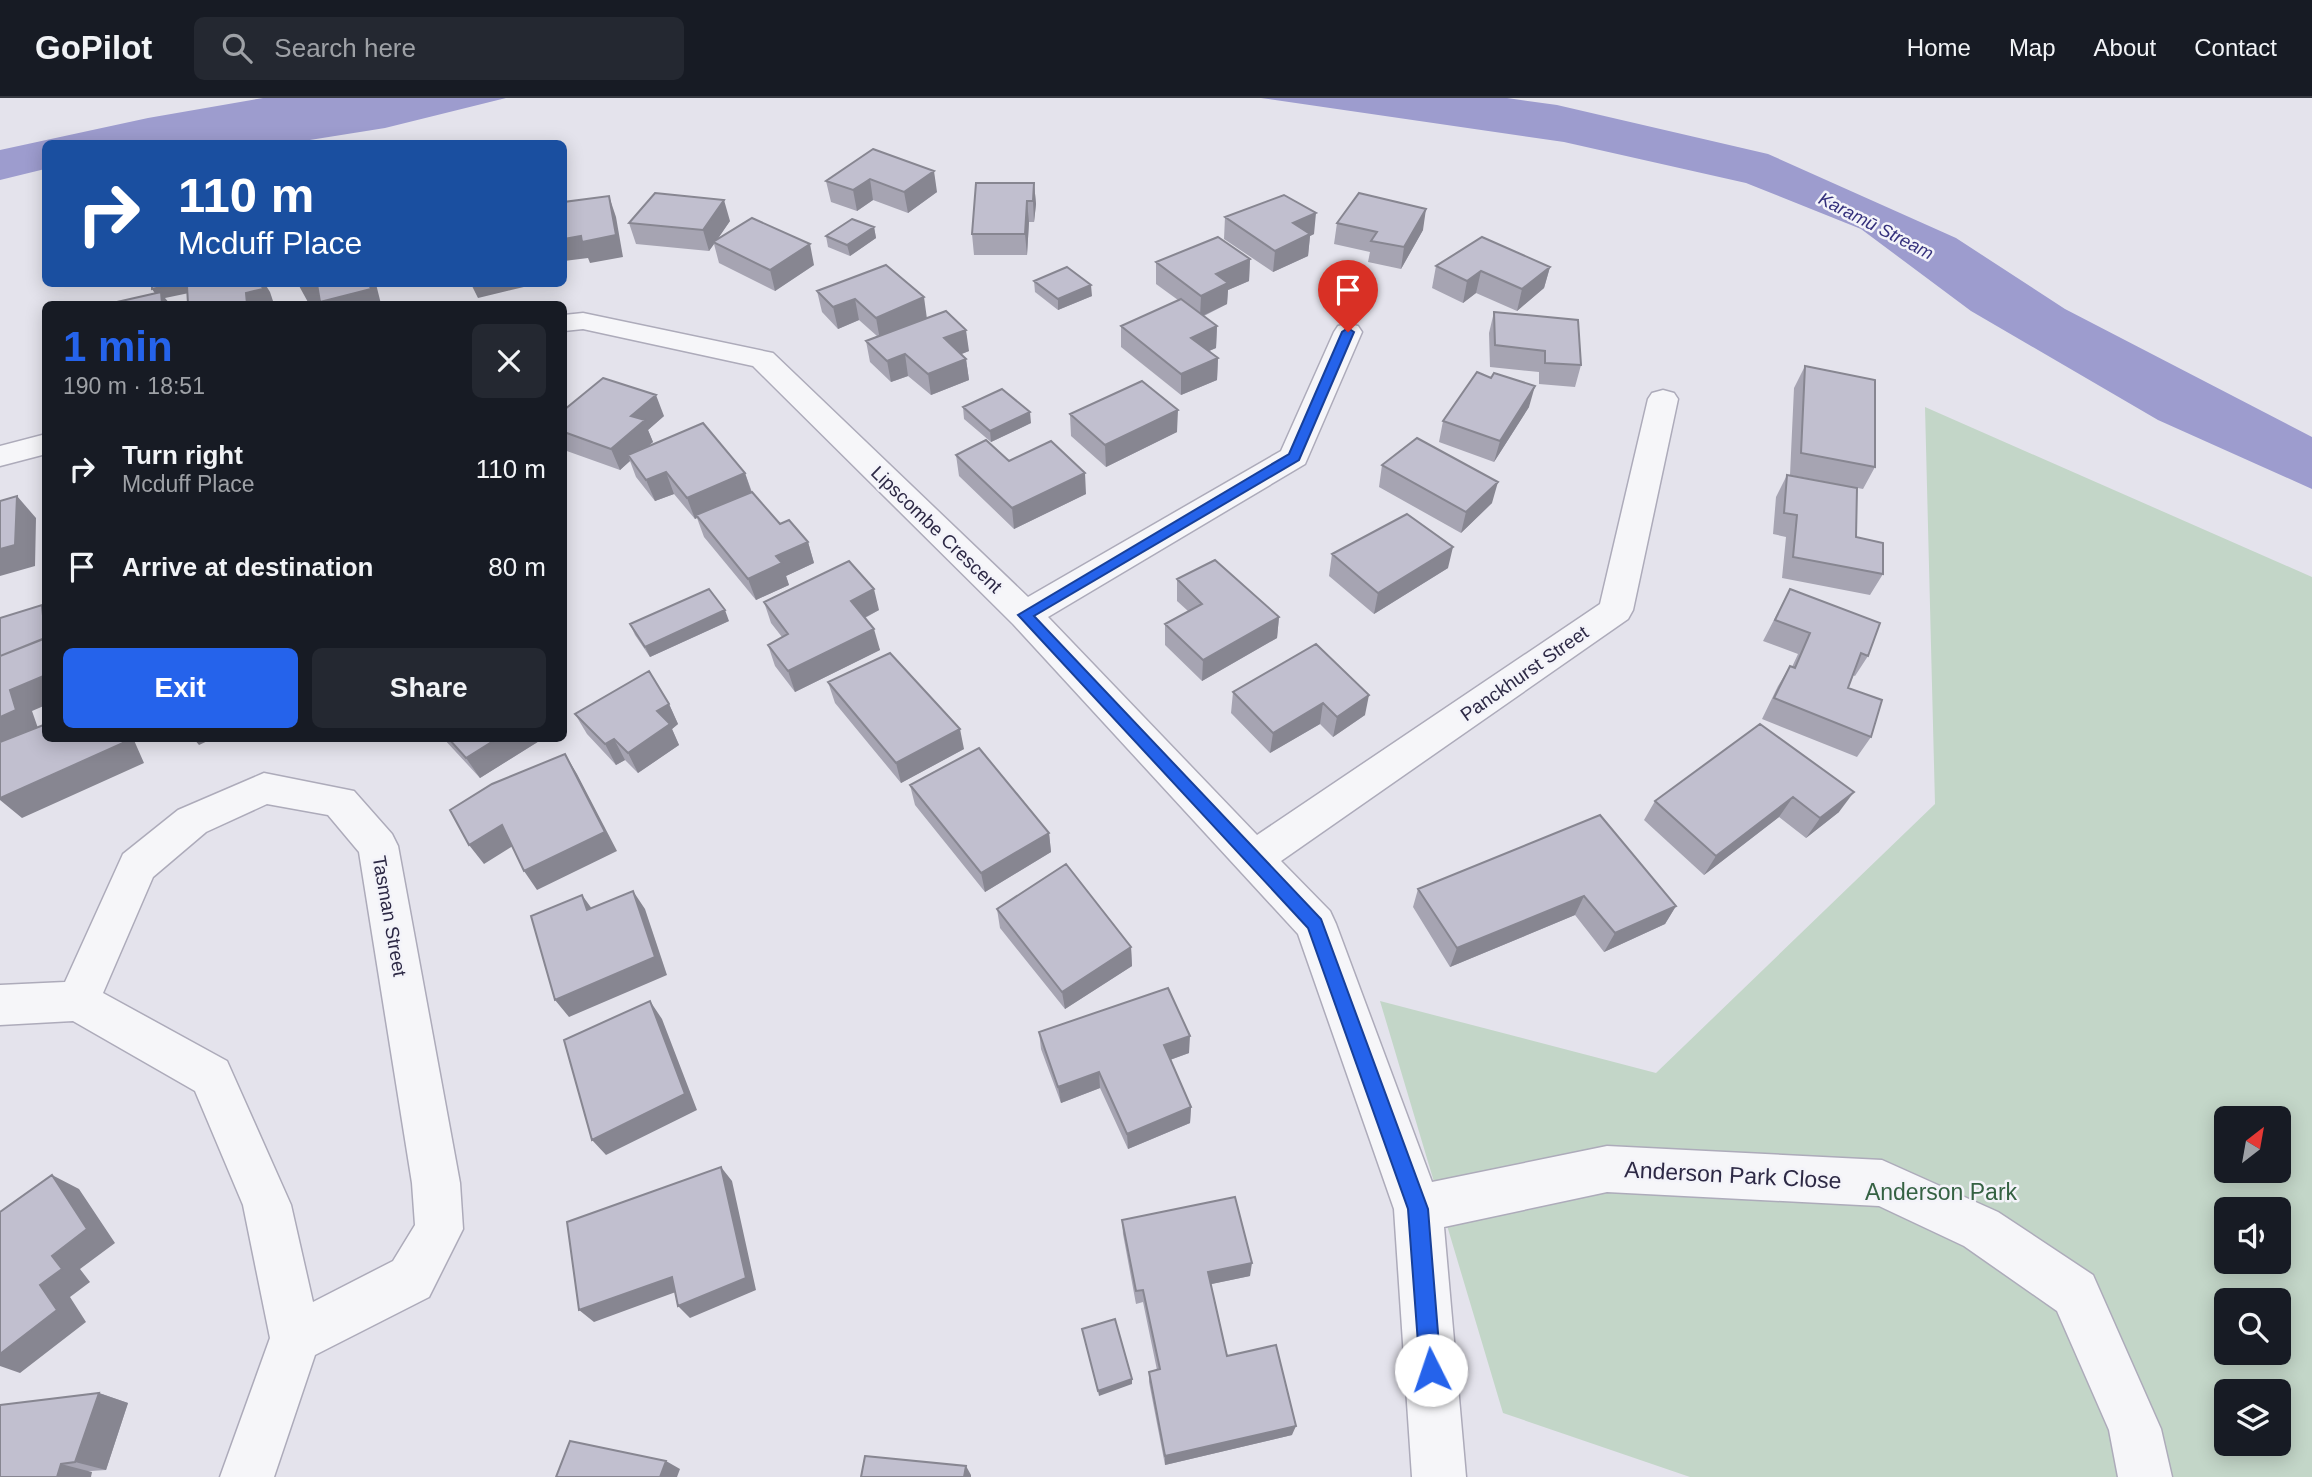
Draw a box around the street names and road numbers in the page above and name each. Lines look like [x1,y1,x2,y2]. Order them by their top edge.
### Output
street label: Lipscombe Crescent [867,462,1007,598]
street label: Panckhurst Street [1456,621,1593,725]
street label: Tasman Street [369,854,411,979]
street label: Anderson Park Close [1624,1156,1842,1194]

